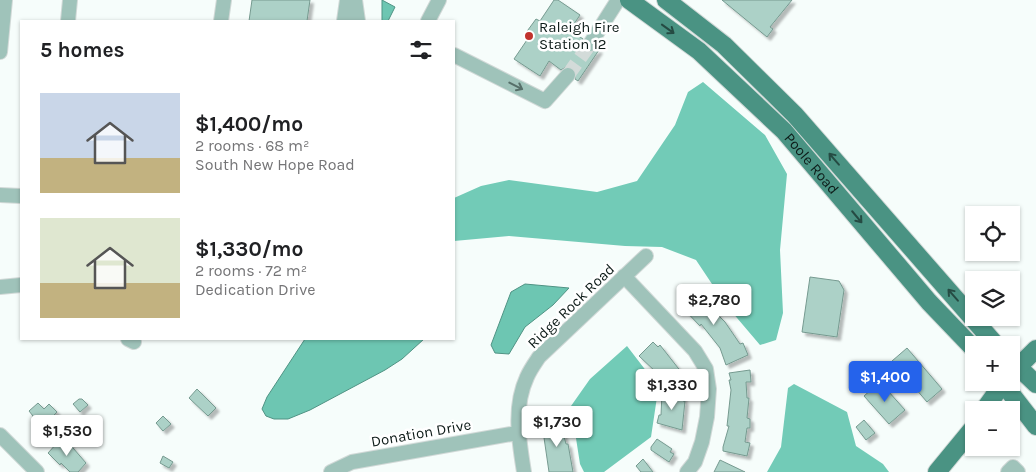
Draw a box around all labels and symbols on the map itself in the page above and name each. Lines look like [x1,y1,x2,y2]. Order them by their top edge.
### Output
place label: Raleigh Fire Station 12 [539,18,619,53]
one-way arrow [661,23,674,34]
marker: Raleigh Fire Station 12 [523,30,535,42]
one-way arrow [508,82,523,91]
street label: Poole Road [781,129,843,198]
one-way arrow [828,153,840,166]
one-way arrow [851,210,862,223]
street label: Ridge Rock Road [524,260,618,352]
pin: $2,780 [673,284,755,326]
one-way arrow [947,289,958,302]
pin: $1,400 [844,360,926,403]
pin: $1,330 [631,368,713,411]
pin: $1,730 [516,406,598,448]
pin: $1,530 [26,414,108,457]
street label: Donation Drive [370,415,472,451]

